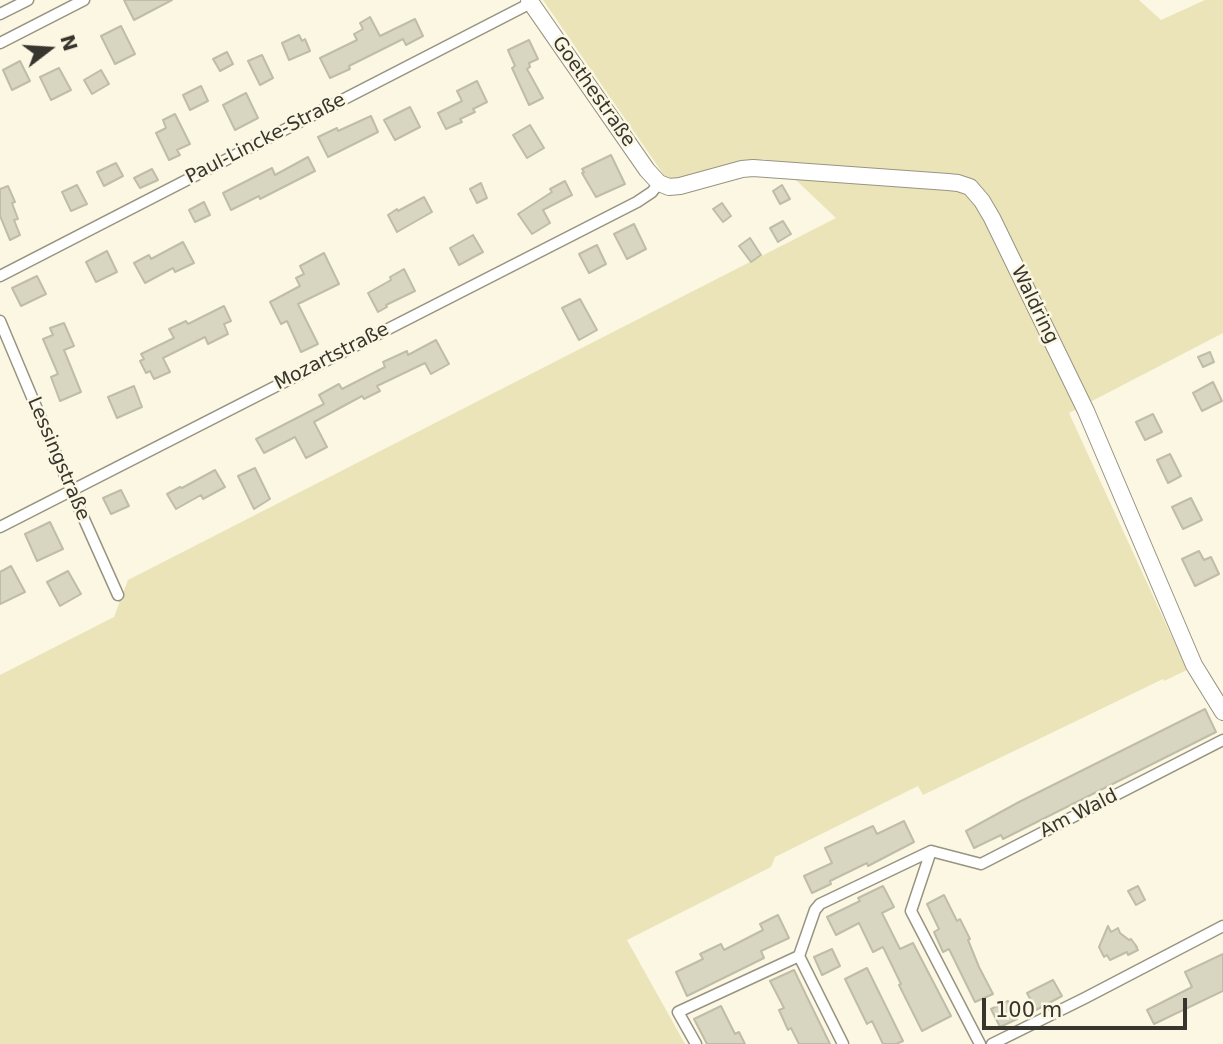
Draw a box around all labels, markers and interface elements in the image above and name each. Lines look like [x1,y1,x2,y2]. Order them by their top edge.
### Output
north arrow [14,14,84,84]
text: N [56,32,82,54]
street label: Goethestraße [546,32,640,152]
street label: Paul-Lincke-Straße [182,89,350,189]
street label: Waldring [1005,262,1063,348]
street label: Mozartstraße [271,318,393,396]
street label: Lessingstraße [22,394,94,524]
street label: Am Wald [1036,785,1122,843]
scale bar [985,984,1190,1028]
text: 100 m [995,998,1062,1022]

